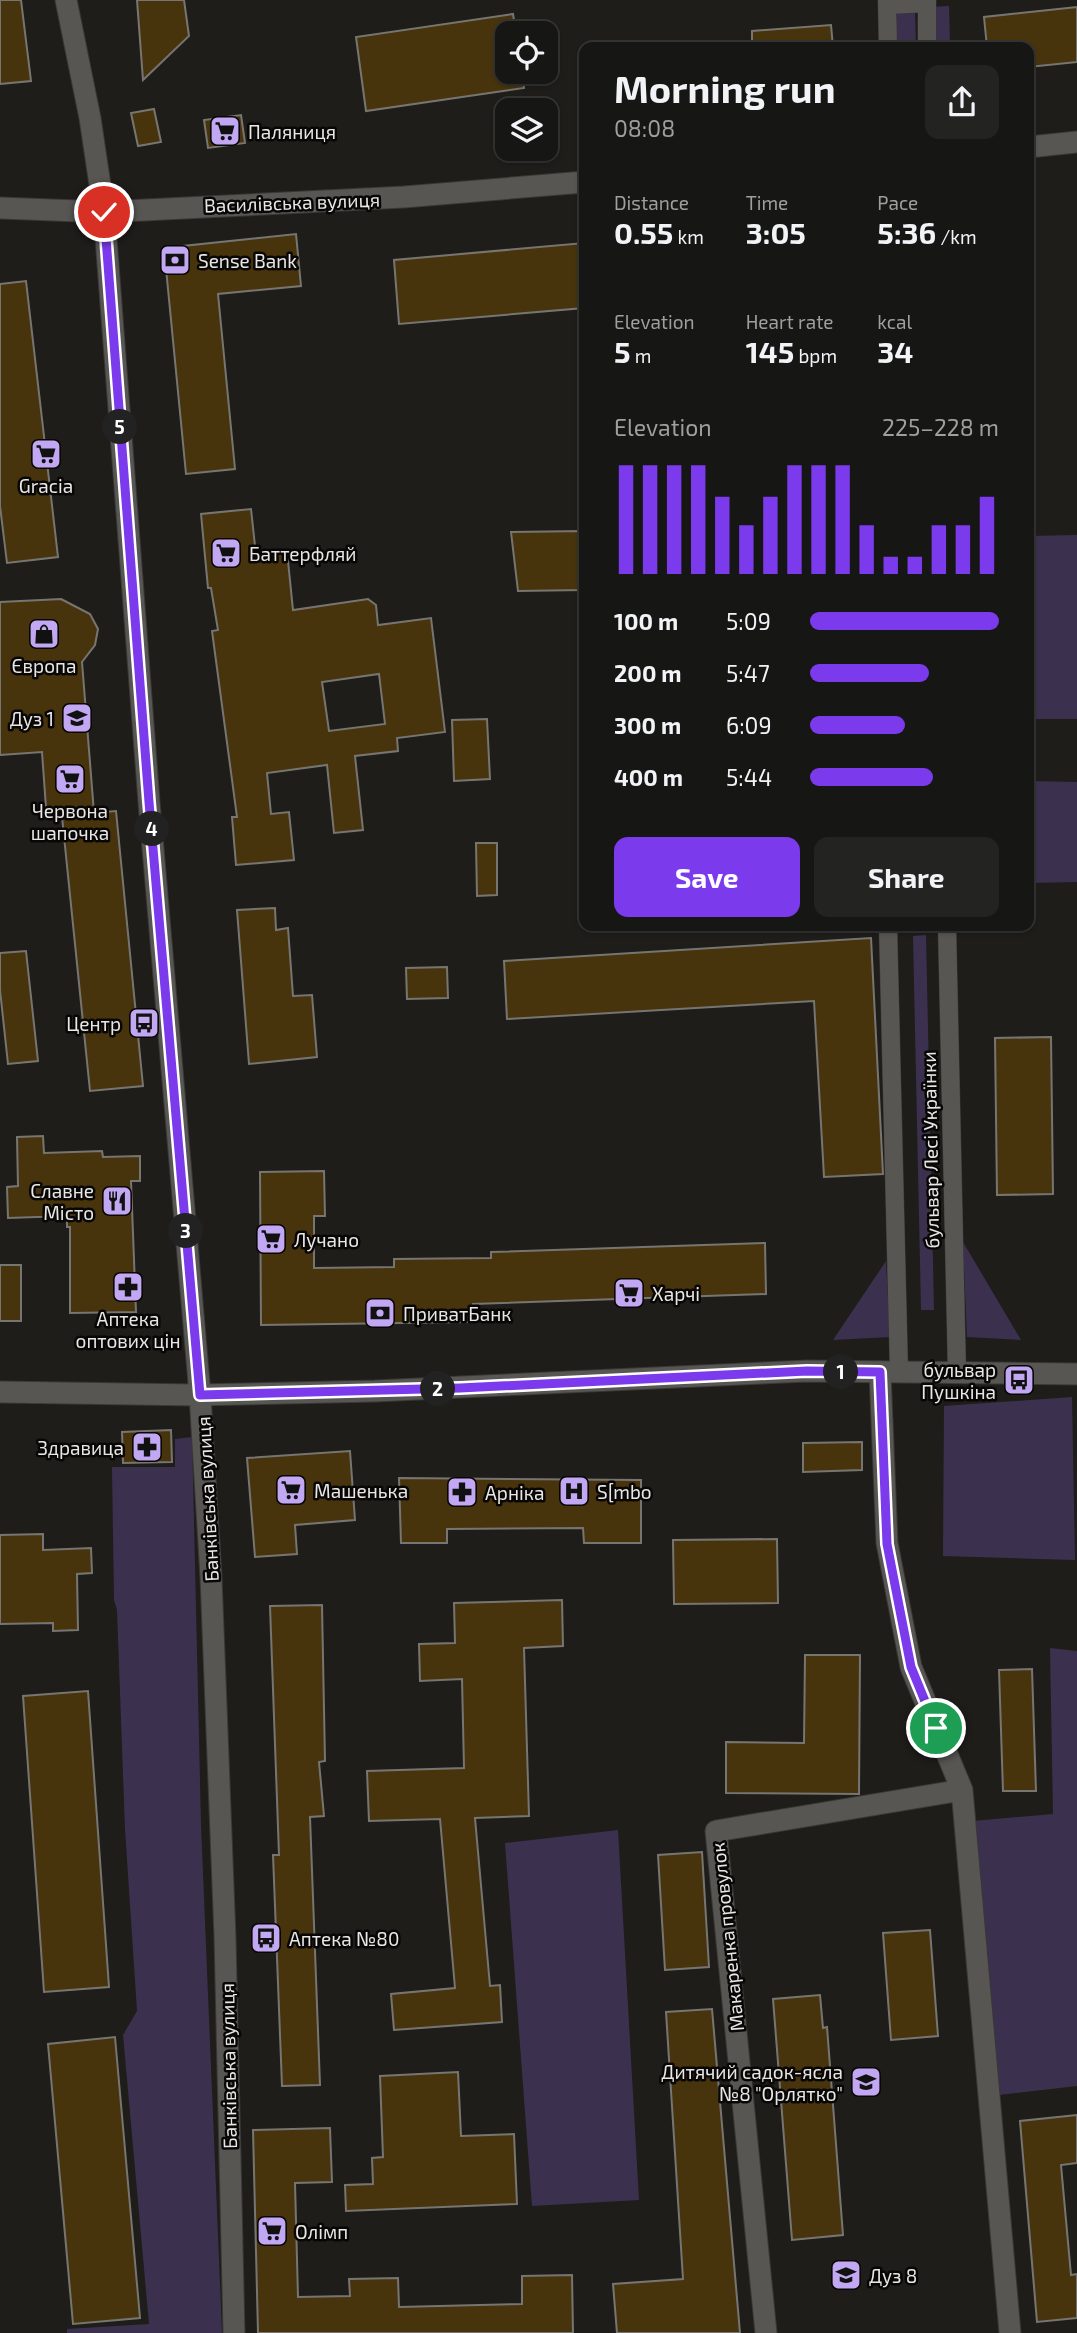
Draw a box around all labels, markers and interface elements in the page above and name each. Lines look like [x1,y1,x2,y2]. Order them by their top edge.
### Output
map controls [495,21,558,161]
button: locate [495,21,558,84]
text: Morning run [614,65,835,111]
button: share [925,65,999,139]
button: layers [495,98,558,161]
supermarket icon: Паляниця [208,114,242,148]
text: 08:08 [614,114,675,142]
place label: Паляниця [248,120,336,143]
pin [74,182,134,242]
street label: Василівська вулиця [204,187,380,218]
text: Distance [614,191,689,214]
text: Time [746,191,788,214]
text: Pace [877,191,918,214]
icon: check [85,193,123,231]
text: 0.55 [614,214,673,250]
text: 3:05 [746,214,806,250]
text: 5:36 [877,214,936,250]
text: km [673,225,704,248]
text: /km [936,225,977,248]
bank icon: Sense Bank [158,243,192,277]
place label: Sense Bank [198,249,297,272]
text: Elevation [614,310,695,333]
text: Heart rate [746,310,834,333]
text: kcal [877,310,912,333]
text: 5 [614,333,631,369]
text: 145 [746,333,794,369]
text: 34 [877,333,913,369]
text: m [631,344,651,367]
text: bpm [794,344,837,367]
pin: 5 [102,410,138,444]
text: Elevation [614,413,712,441]
text: 225–228 m [882,413,999,441]
text: 5 [114,415,125,438]
supermarket icon: Gracia [29,437,63,471]
place label: Gracia [19,474,73,497]
supermarket icon: Баттерфляй [209,536,243,570]
place label: Баттерфляй [249,542,356,565]
text: 100 m [614,607,678,635]
text: 5:09 [726,607,771,635]
shop icon: Європа [27,617,61,651]
place label: Європа [12,654,76,677]
text: 200 m [614,659,682,687]
text: 5:47 [726,659,770,687]
school or university icon: Дуз 1 [60,701,94,735]
place label: Дуз 1 [10,707,54,731]
text: 300 m [614,711,681,739]
text: 6:09 [726,711,772,739]
supermarket icon: Червона шапочка [53,762,87,796]
text: 400 m [614,763,683,791]
text: 5:44 [726,763,772,791]
place label: Червона шапочка [31,799,109,844]
pin: 4 [134,812,170,846]
text: 4 [145,817,158,840]
button: Save [614,837,800,917]
button: Share [814,837,999,917]
bus stop icon: Центр [127,1006,161,1040]
place label: Центр [66,1012,121,1035]
street label: бульвар Лесі Українки [917,1051,944,1249]
place label: Славне Місто [30,1179,94,1224]
restaurant icon: Славне Місто [100,1184,134,1218]
pin: 3 [168,1214,204,1248]
text: 3 [180,1219,191,1242]
supermarket icon: Лучано [254,1222,288,1256]
place label: Лучано [294,1228,359,1252]
pharmacy icon: Аптека оптових цін [111,1270,145,1304]
supermarket icon: Харчі [612,1276,646,1310]
place label: Харчі [652,1282,700,1305]
bank icon: ПриватБанк [363,1296,397,1330]
place label: ПриватБанк [403,1302,511,1325]
place label: Аптека оптових цін [76,1307,180,1352]
pin: 1 [824,1354,858,1390]
place label: бульвар Пушкіна [921,1358,996,1404]
text: 1 [836,1360,845,1383]
bus stop icon: бульвар Пушкіна [1002,1363,1036,1397]
pin: 2 [420,1372,456,1406]
text: 2 [432,1377,443,1400]
street label: Банківська вулиця [191,1416,224,1582]
pharmacy icon: Здравица [130,1430,164,1464]
place label: Здравица [37,1436,124,1459]
supermarket icon: Машенька [274,1473,308,1507]
hospital icon: S[mbo [557,1474,591,1508]
pharmacy icon: Арніка [445,1475,479,1509]
place label: Машенька [314,1479,408,1502]
place label: S[mbo [597,1480,652,1503]
place label: Арніка [485,1481,544,1504]
pin [906,1698,966,1758]
icon: arrive [917,1709,955,1747]
street label: Макаренка провулок [706,1841,749,2032]
bus stop icon: Аптека №80 [249,1921,283,1955]
place label: Аптека №80 [289,1927,399,1950]
street label: Банківська вулиця [215,1983,242,2149]
place label: Дитячий садок-ясла №8 "Орлятко" [661,2060,843,2105]
school or university icon: Дитячий садок-ясла №8 "Орлятко" [849,2065,883,2099]
supermarket icon: Олімп [255,2214,289,2248]
place label: Олімп [295,2220,348,2243]
school or university icon: Дуз 8 [829,2258,863,2292]
place label: Дуз 8 [869,2264,917,2288]

